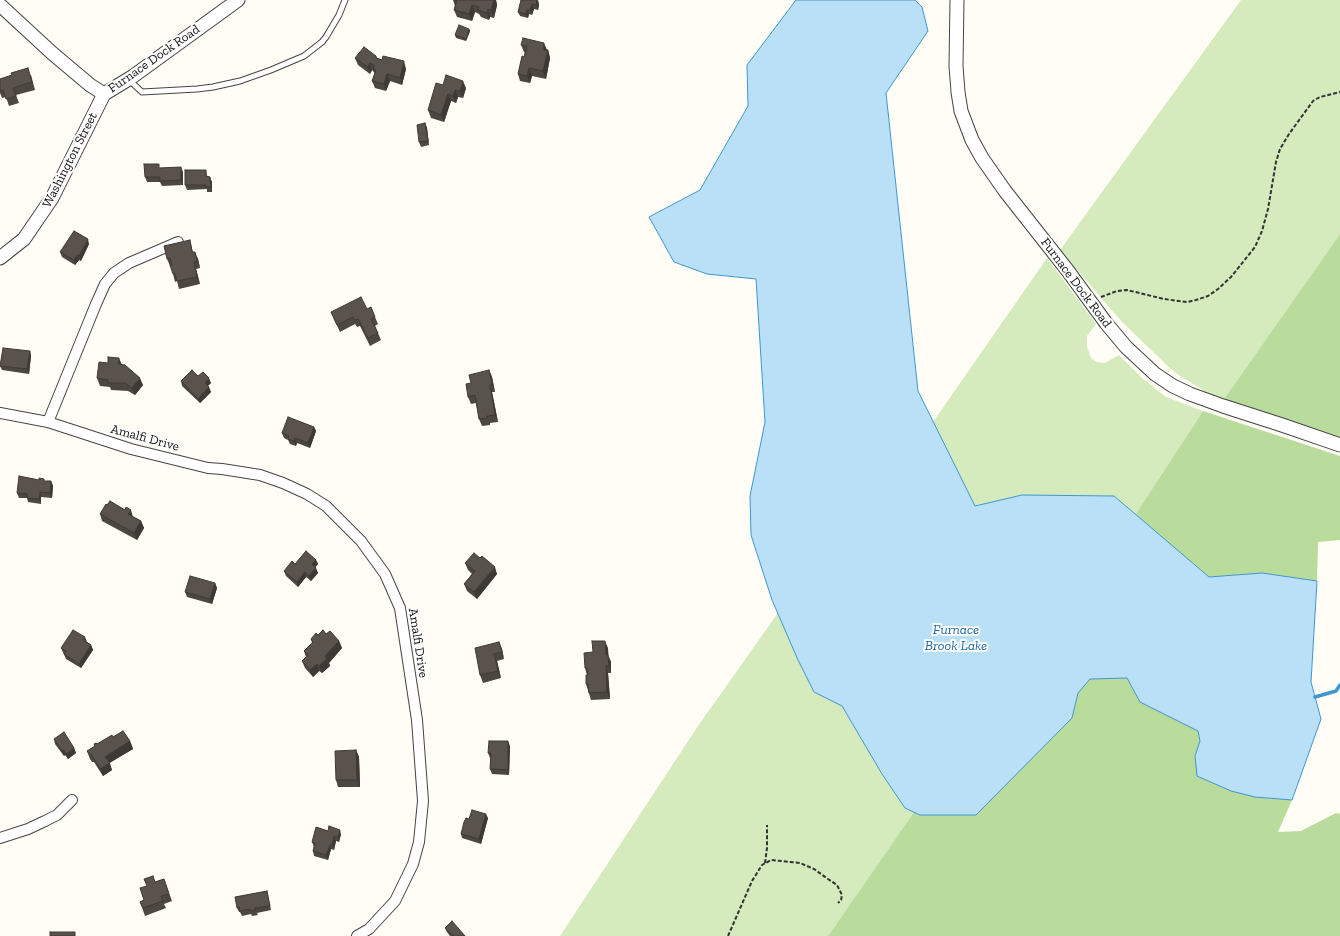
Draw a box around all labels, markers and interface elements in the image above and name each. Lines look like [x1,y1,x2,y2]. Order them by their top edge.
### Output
street label: Furnace Dock Road [105,22,203,96]
street label: Washington Street [39,110,101,210]
street label: Furnace Dock Road [1037,235,1115,331]
street label: Amalfi Drive [109,421,181,455]
street label: Amalfi Drive [405,607,431,679]
water label: Furnace Brook Lake [925,622,987,654]

